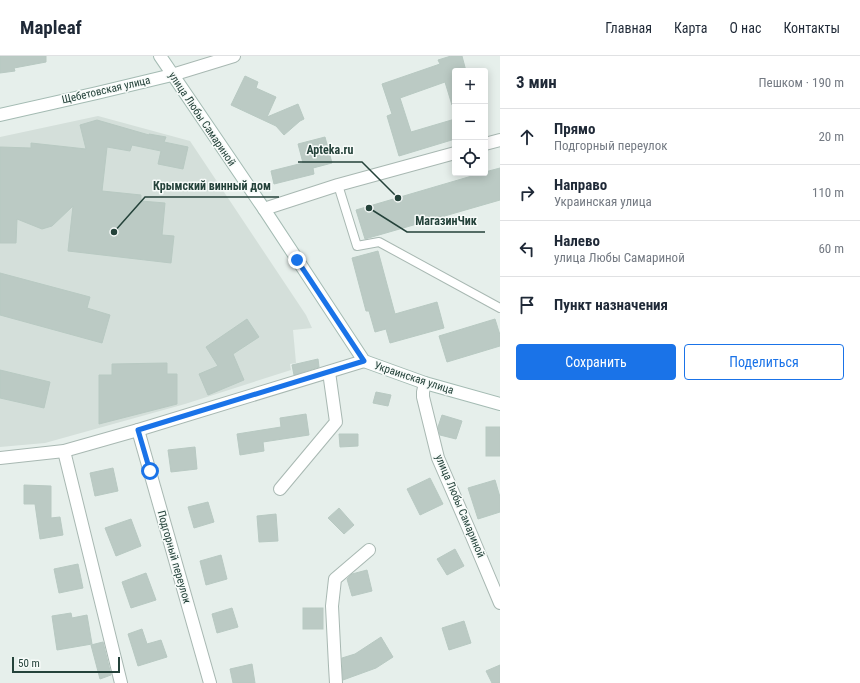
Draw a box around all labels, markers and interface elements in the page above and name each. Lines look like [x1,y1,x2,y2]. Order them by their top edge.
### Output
text: Mapleaf [20,16,82,39]
text: Главная [605,20,652,36]
text: Карта [674,20,707,36]
text: О нас [729,20,761,36]
text: Контакты [783,20,840,36]
map controls [452,68,488,176]
button: + [452,68,488,104]
street label: улица Любы Самариной [166,69,238,169]
text: 3 мин [516,72,557,92]
street label: Щебетовская улица [60,73,152,107]
text: Пешком · 190 m [758,75,844,90]
button: − [452,104,488,140]
text: Прямо [554,120,595,138]
icon: ahead [516,126,538,148]
text: 20 m [818,129,844,144]
callout: Apteka.ru [298,138,362,162]
text: Подгорный переулок [554,138,668,153]
button: locate [452,140,488,176]
text: Apteka.ru [306,143,354,157]
callout: Крымский винный дом [145,173,279,197]
text: Направо [554,176,607,194]
text: Крымский винный дом [153,179,271,193]
icon: right [516,182,538,204]
text: 110 m [812,185,844,200]
text: Украинская улица [554,194,652,209]
callout: МагазинЧик [407,208,485,232]
text: МагазинЧик [415,214,477,228]
text: Налево [554,232,600,250]
icon: left [516,238,538,260]
text: 60 m [818,241,844,256]
text: улица Любы Самариной [554,250,685,265]
route end [288,251,306,269]
icon: arrive [516,294,538,316]
text: Пункт назначения [554,296,668,314]
button: Сохранить [516,344,676,380]
button: Поделиться [684,344,844,380]
street label: Украинская улица [373,359,455,397]
street label: улица Любы Самариной [432,453,488,559]
route start [141,462,159,480]
street label: Подгорный переулок [155,509,194,606]
scale bar [12,655,120,674]
text: 50 m [18,657,40,670]

